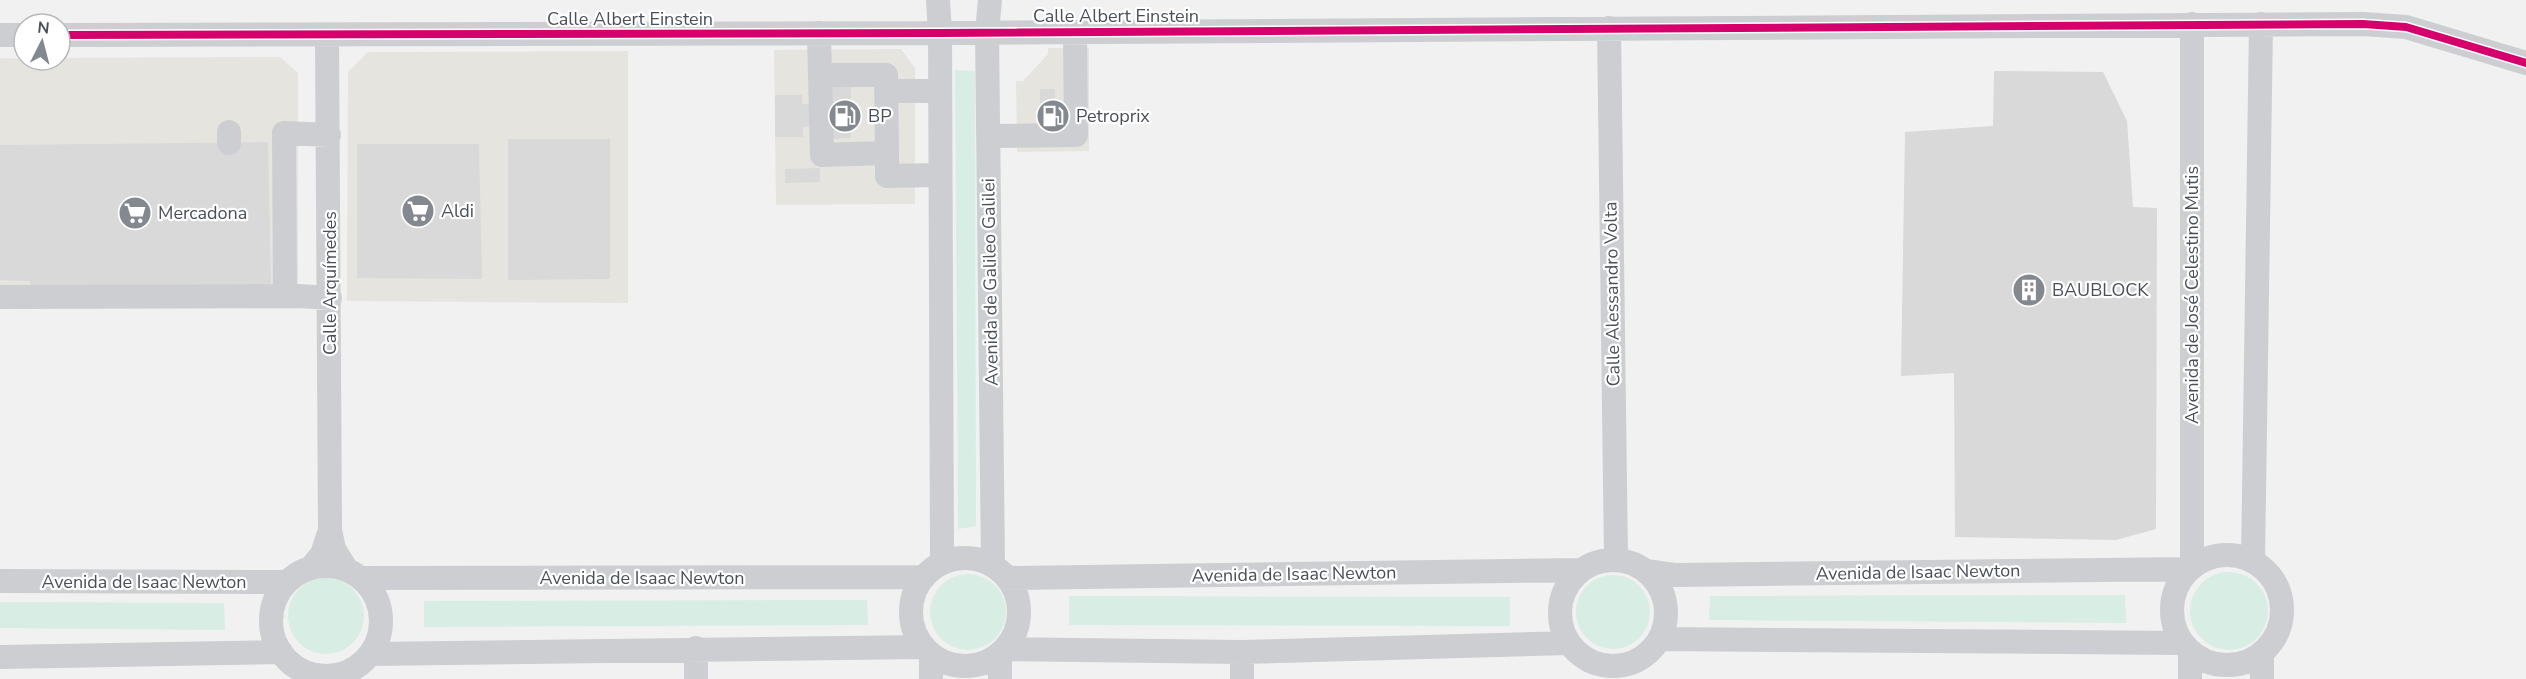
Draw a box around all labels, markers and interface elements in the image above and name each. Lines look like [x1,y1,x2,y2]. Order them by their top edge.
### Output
street label: Calle Albert Einstein [1033,4,1199,28]
street label: Calle Albert Einstein [547,7,713,31]
north arrow [12,12,72,72]
text: N [36,17,51,40]
fuel station icon: BP [827,98,863,134]
fuel station icon: Petroprix [1035,98,1071,134]
place label: BP [868,104,892,128]
place label: Petroprix [1076,104,1150,128]
street label: Avenida de José Celestino Mutis [2180,166,2204,424]
street label: Avenida de Galileo Galilei [976,178,1004,386]
supermarket icon: Aldi [400,193,436,229]
supermarket icon: Mercadona [117,195,153,231]
place label: Aldi [441,199,474,223]
place label: Mercadona [158,201,247,225]
street label: Calle Alessandro Volta [1598,201,1626,387]
street label: Calle Arquímedes [318,211,342,355]
building icon: BAUBLOCK [2011,272,2047,308]
place label: BAUBLOCK [2052,278,2149,302]
street label: Avenida de Isaac Newton [1815,558,2021,586]
street label: Avenida de Isaac Newton [1191,560,1397,588]
street label: Avenida de Isaac Newton [540,566,744,590]
street label: Avenida de Isaac Newton [42,570,246,594]

